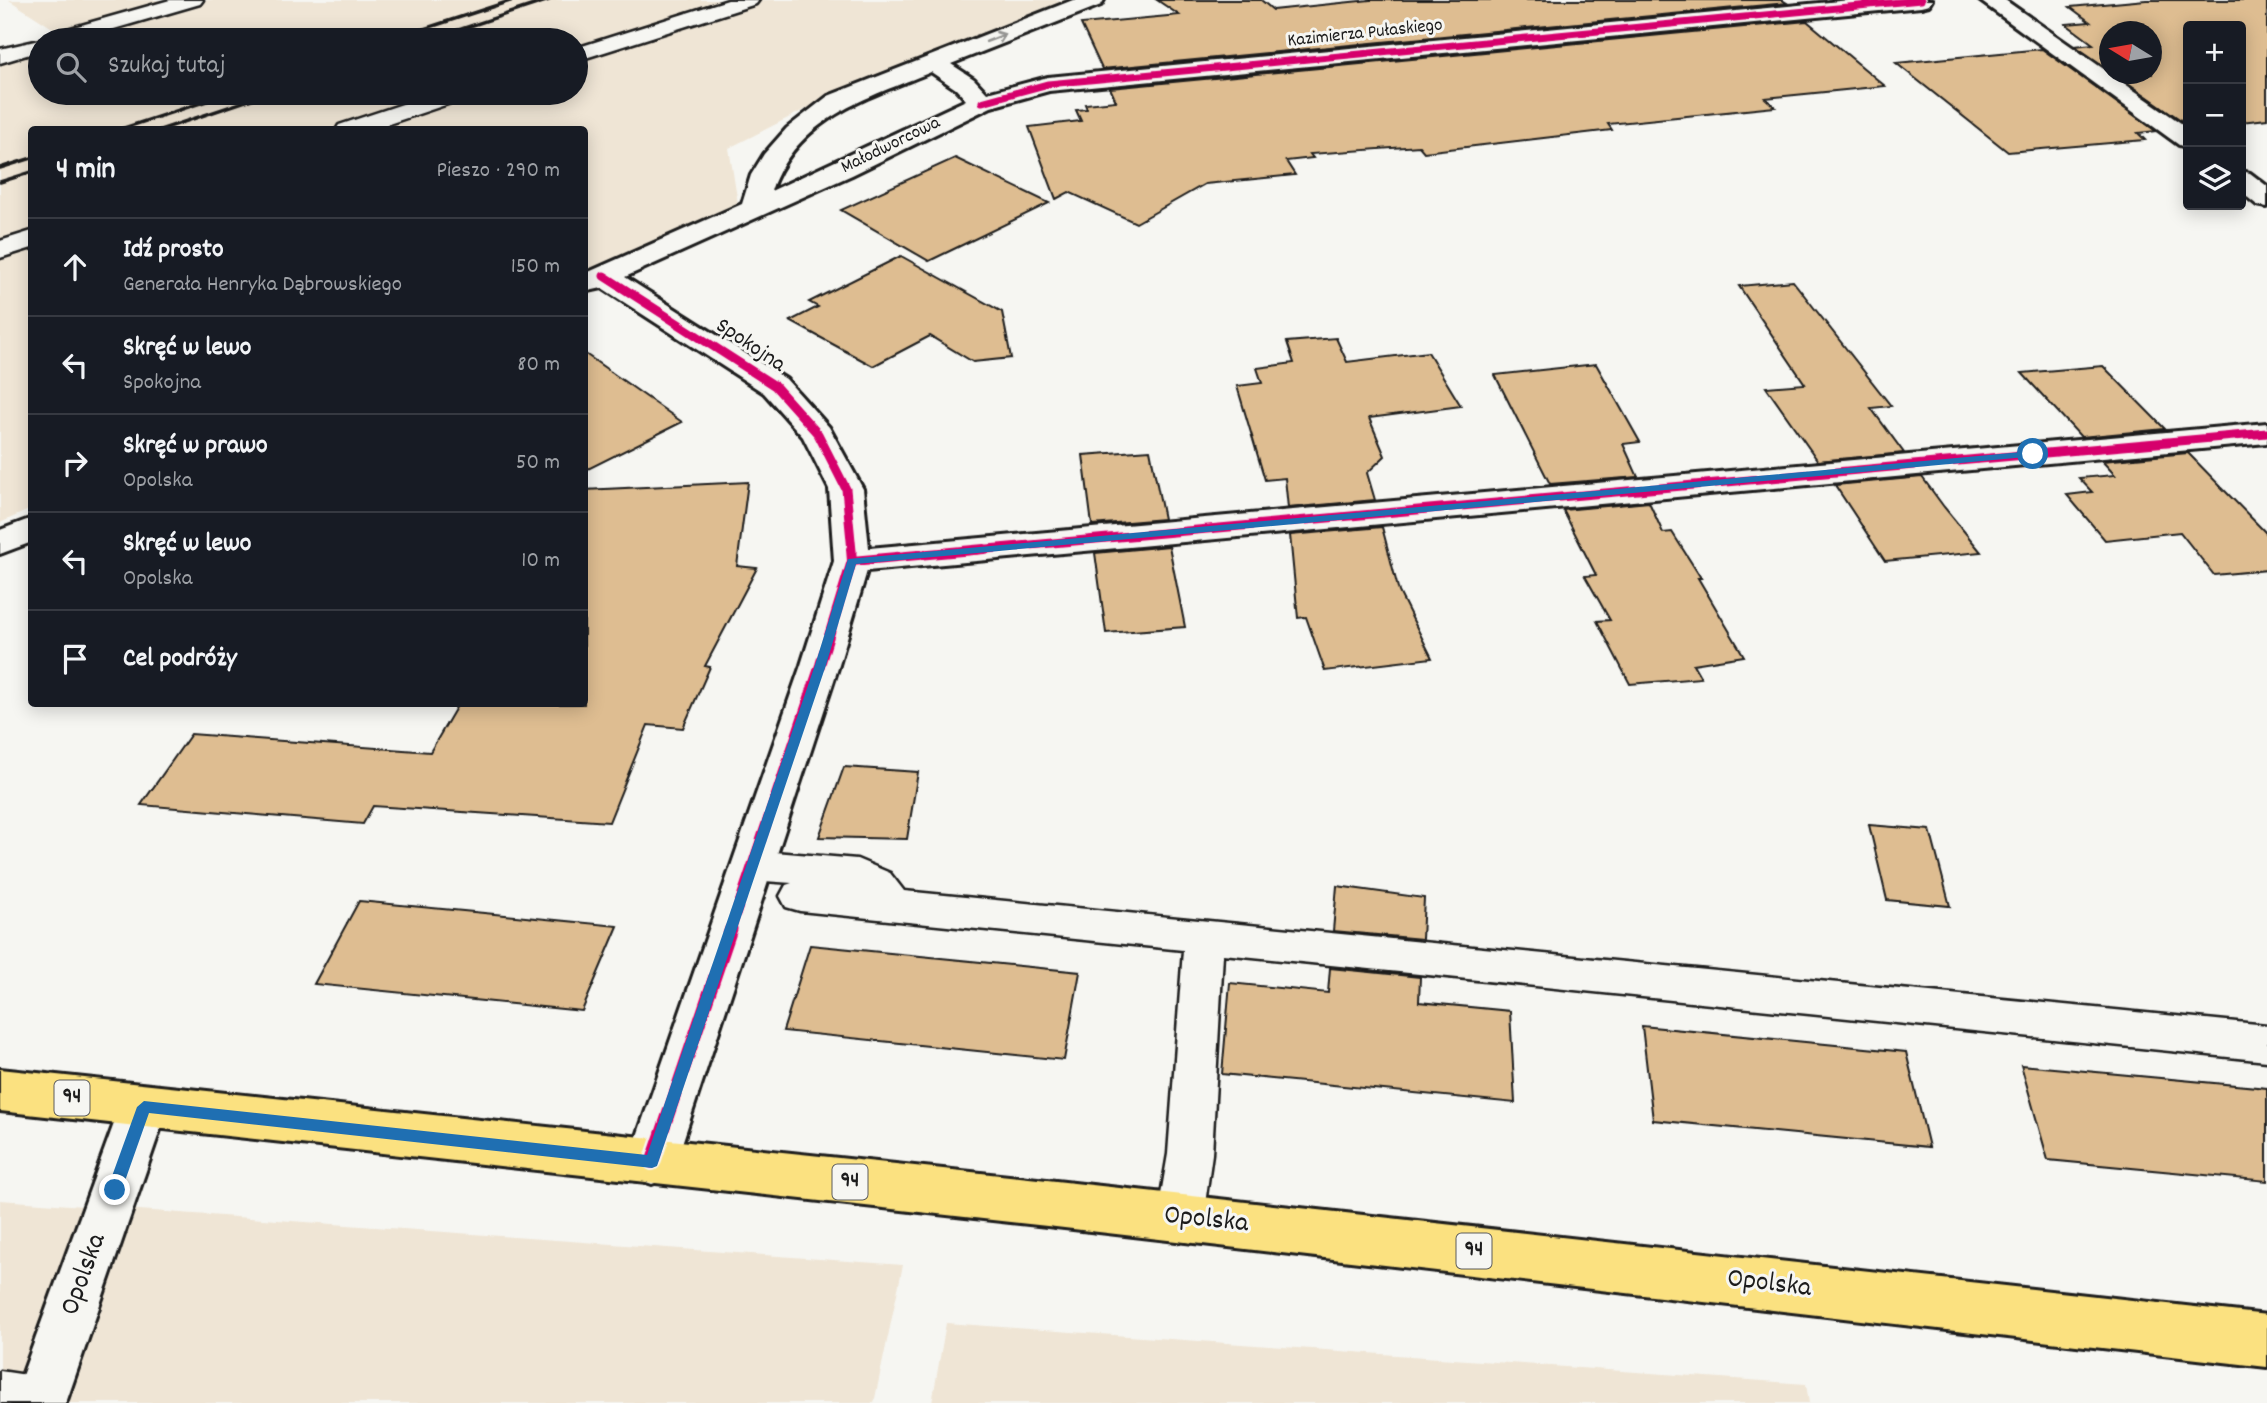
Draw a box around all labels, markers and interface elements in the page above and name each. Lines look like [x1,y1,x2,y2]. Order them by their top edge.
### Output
street label: Kazimierza Pułaskiego [1286,12,1444,56]
north arrow [2099,21,2162,84]
map controls [2183,21,2246,210]
button: + [2183,21,2246,84]
search box [28,28,588,105]
one-way arrow [985,31,1007,44]
icon: search [52,48,90,86]
text: Szukaj tutaj [108,48,226,85]
button: − [2183,84,2246,147]
street label: Małodworcowa [837,110,946,182]
button: layers [2183,147,2246,210]
text: 4 min [56,150,115,193]
text: Pieszo · 290 m [437,155,560,188]
text: Idź prosto [123,232,224,269]
icon: ahead [56,248,94,286]
text: 150 m [511,251,560,284]
text: Generała Henryka Dąbrowskiego [123,269,402,302]
street label: Spokojna [708,310,793,382]
text: Skręć w lewo [123,330,251,367]
icon: left [56,346,94,384]
text: 80 m [517,349,560,382]
text: Spokojna [123,367,201,400]
text: Skręć w prawo [123,428,267,465]
route start [2017,438,2048,469]
icon: right [56,444,94,482]
text: 50 m [516,447,560,480]
text: Opolska [123,465,192,498]
text: Skręć w lewo [123,526,251,563]
icon: left [56,542,94,580]
text: 10 m [521,545,560,578]
text: Opolska [123,563,192,596]
icon: arrive [56,640,94,678]
text: Cel podróży [123,641,237,678]
road number: 94 [55,1080,90,1116]
road number: 94 [832,1164,868,1200]
route end [99,1174,130,1205]
street label: Opolska [1162,1197,1251,1245]
street label: Opolska [52,1228,119,1322]
road number: 94 [1456,1234,1492,1268]
street label: Opolska [1725,1260,1814,1310]

